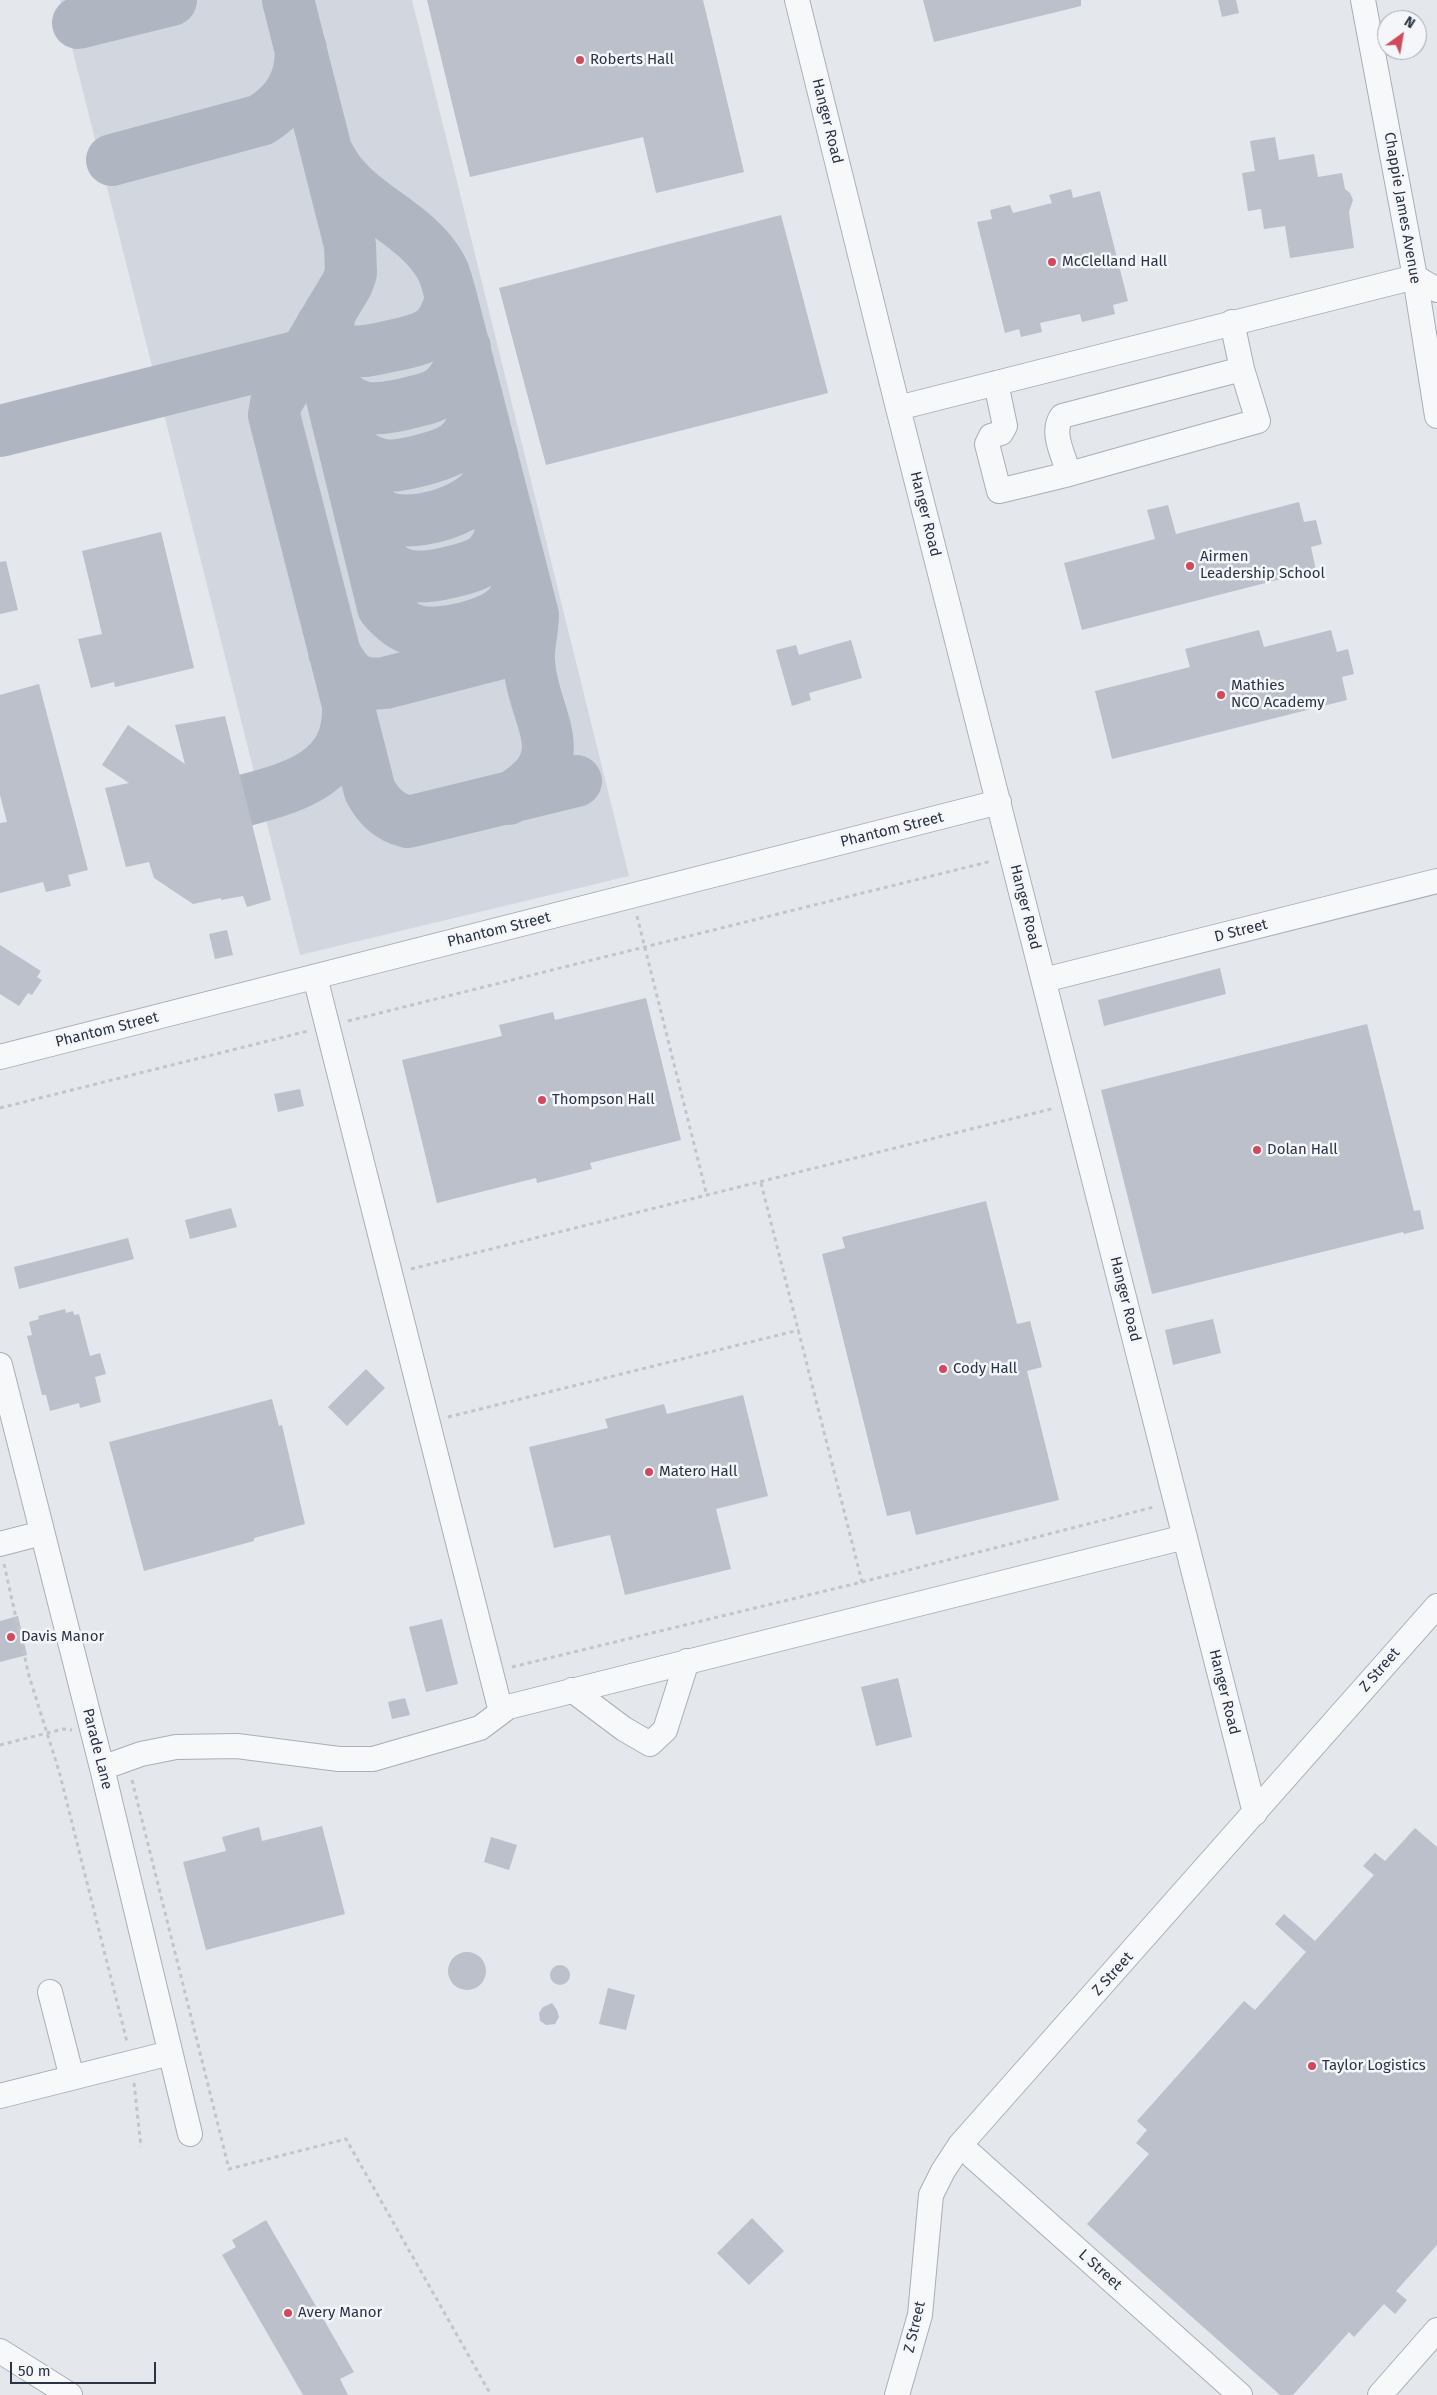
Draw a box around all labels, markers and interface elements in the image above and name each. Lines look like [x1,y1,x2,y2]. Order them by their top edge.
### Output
north arrow [1377,10,1427,60]
text: N [1401,13,1418,32]
place label: Roberts Hall [590,51,674,69]
marker: Roberts Hall [574,54,586,66]
street label: Hanger Road [808,76,846,166]
street label: Chappie James Avenue [1380,131,1424,285]
place label: McClelland Hall [1062,253,1167,271]
marker: McClelland Hall [1046,256,1058,268]
street label: Hanger Road [906,469,944,559]
place label: Airmen Leadership School [1200,548,1325,583]
marker: Airmen Leadership School [1184,560,1196,572]
place label: Mathies NCO Academy [1231,677,1325,712]
marker: Mathies NCO Academy [1215,689,1227,701]
street label: Phantom Street [839,808,945,852]
street label: Hanger Road [1006,862,1044,952]
street label: Phantom Street [446,908,552,952]
street label: D Street [1212,916,1270,946]
street label: Phantom Street [54,1008,160,1052]
place label: Thompson Hall [552,1091,655,1109]
marker: Thompson Hall [536,1094,548,1106]
place label: Dolan Hall [1267,1141,1338,1159]
marker: Dolan Hall [1251,1144,1263,1156]
street label: Hanger Road [1106,1254,1144,1344]
place label: Cody Hall [953,1360,1017,1378]
marker: Cody Hall [937,1363,949,1375]
place label: Matero Hall [659,1463,737,1481]
marker: Matero Hall [643,1466,655,1478]
place label: Davis Manor [21,1628,104,1646]
marker: Davis Manor [5,1631,17,1643]
street label: Z Street [1356,1644,1404,1696]
street label: Hanger Road [1205,1647,1243,1737]
street label: Parade Lane [78,1707,116,1791]
street label: Z Street [1089,1948,1137,2000]
place label: Taylor Logistics [1322,2057,1426,2075]
marker: Taylor Logistics [1306,2060,1318,2072]
street label: L Street [1075,2246,1125,2294]
street label: Z Street [900,2299,930,2355]
place label: Avery Manor [298,2304,382,2322]
marker: Avery Manor [282,2307,294,2319]
scale bar [12,2352,159,2384]
text: 50 m [18,2362,51,2380]

